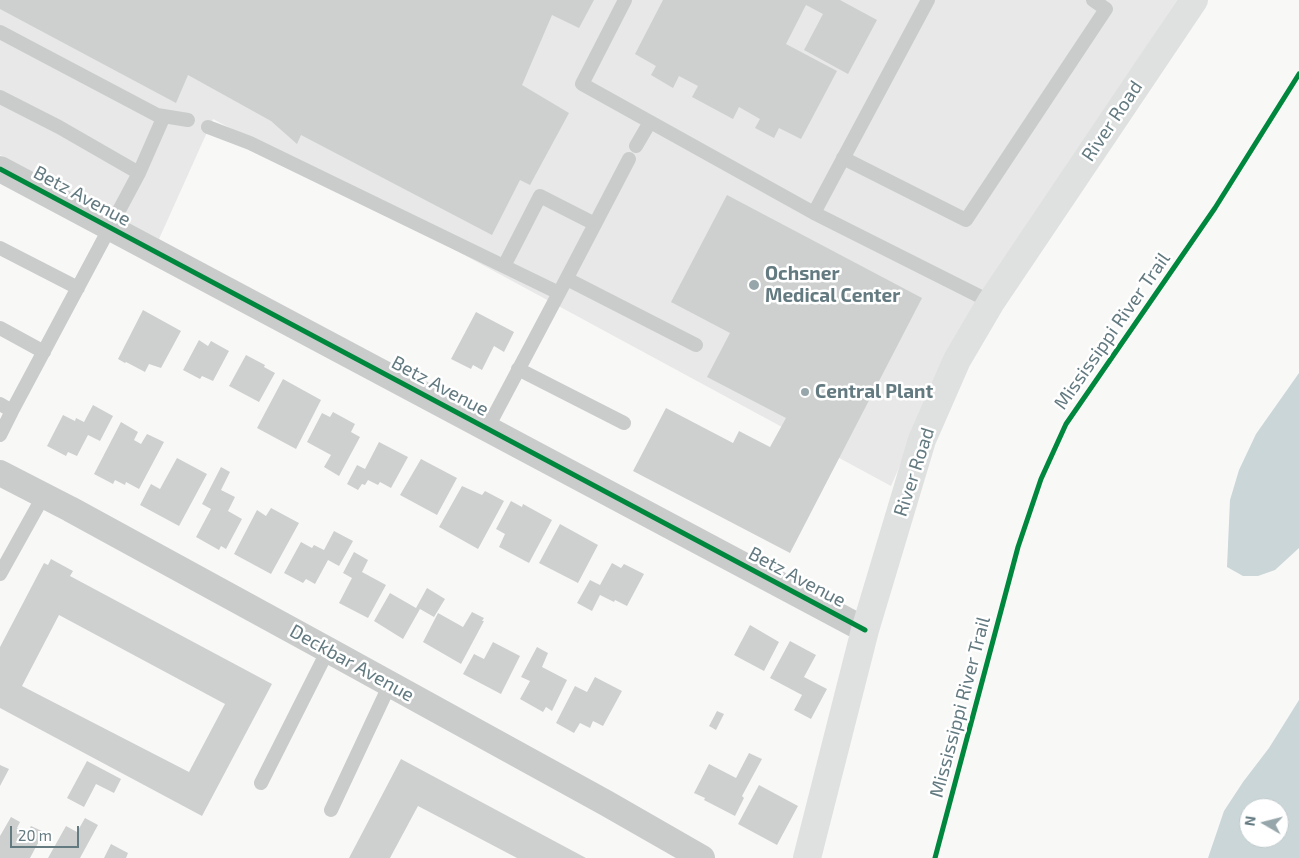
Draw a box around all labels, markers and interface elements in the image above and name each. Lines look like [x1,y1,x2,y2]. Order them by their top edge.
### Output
street label: River Road [1077,76,1147,166]
street label: Betz Avenue [29,161,135,231]
street label: Mississippi River Trail [1049,248,1175,414]
place label: Ochsner Medical Center [765,263,900,307]
marker: Ochsner Medical Center [747,278,761,292]
street label: Betz Avenue [387,351,493,421]
place label: Central Plant [815,381,933,403]
marker: Central Plant [799,386,811,398]
street label: River Road [889,425,939,519]
street label: Betz Avenue [744,542,850,612]
street label: Mississippi River Trail [925,614,995,800]
street label: Deckbar Avenue [286,619,418,707]
north arrow [1239,798,1289,848]
text: N [1241,815,1259,827]
scale bar [12,816,81,848]
text: 20 m [18,826,52,844]

